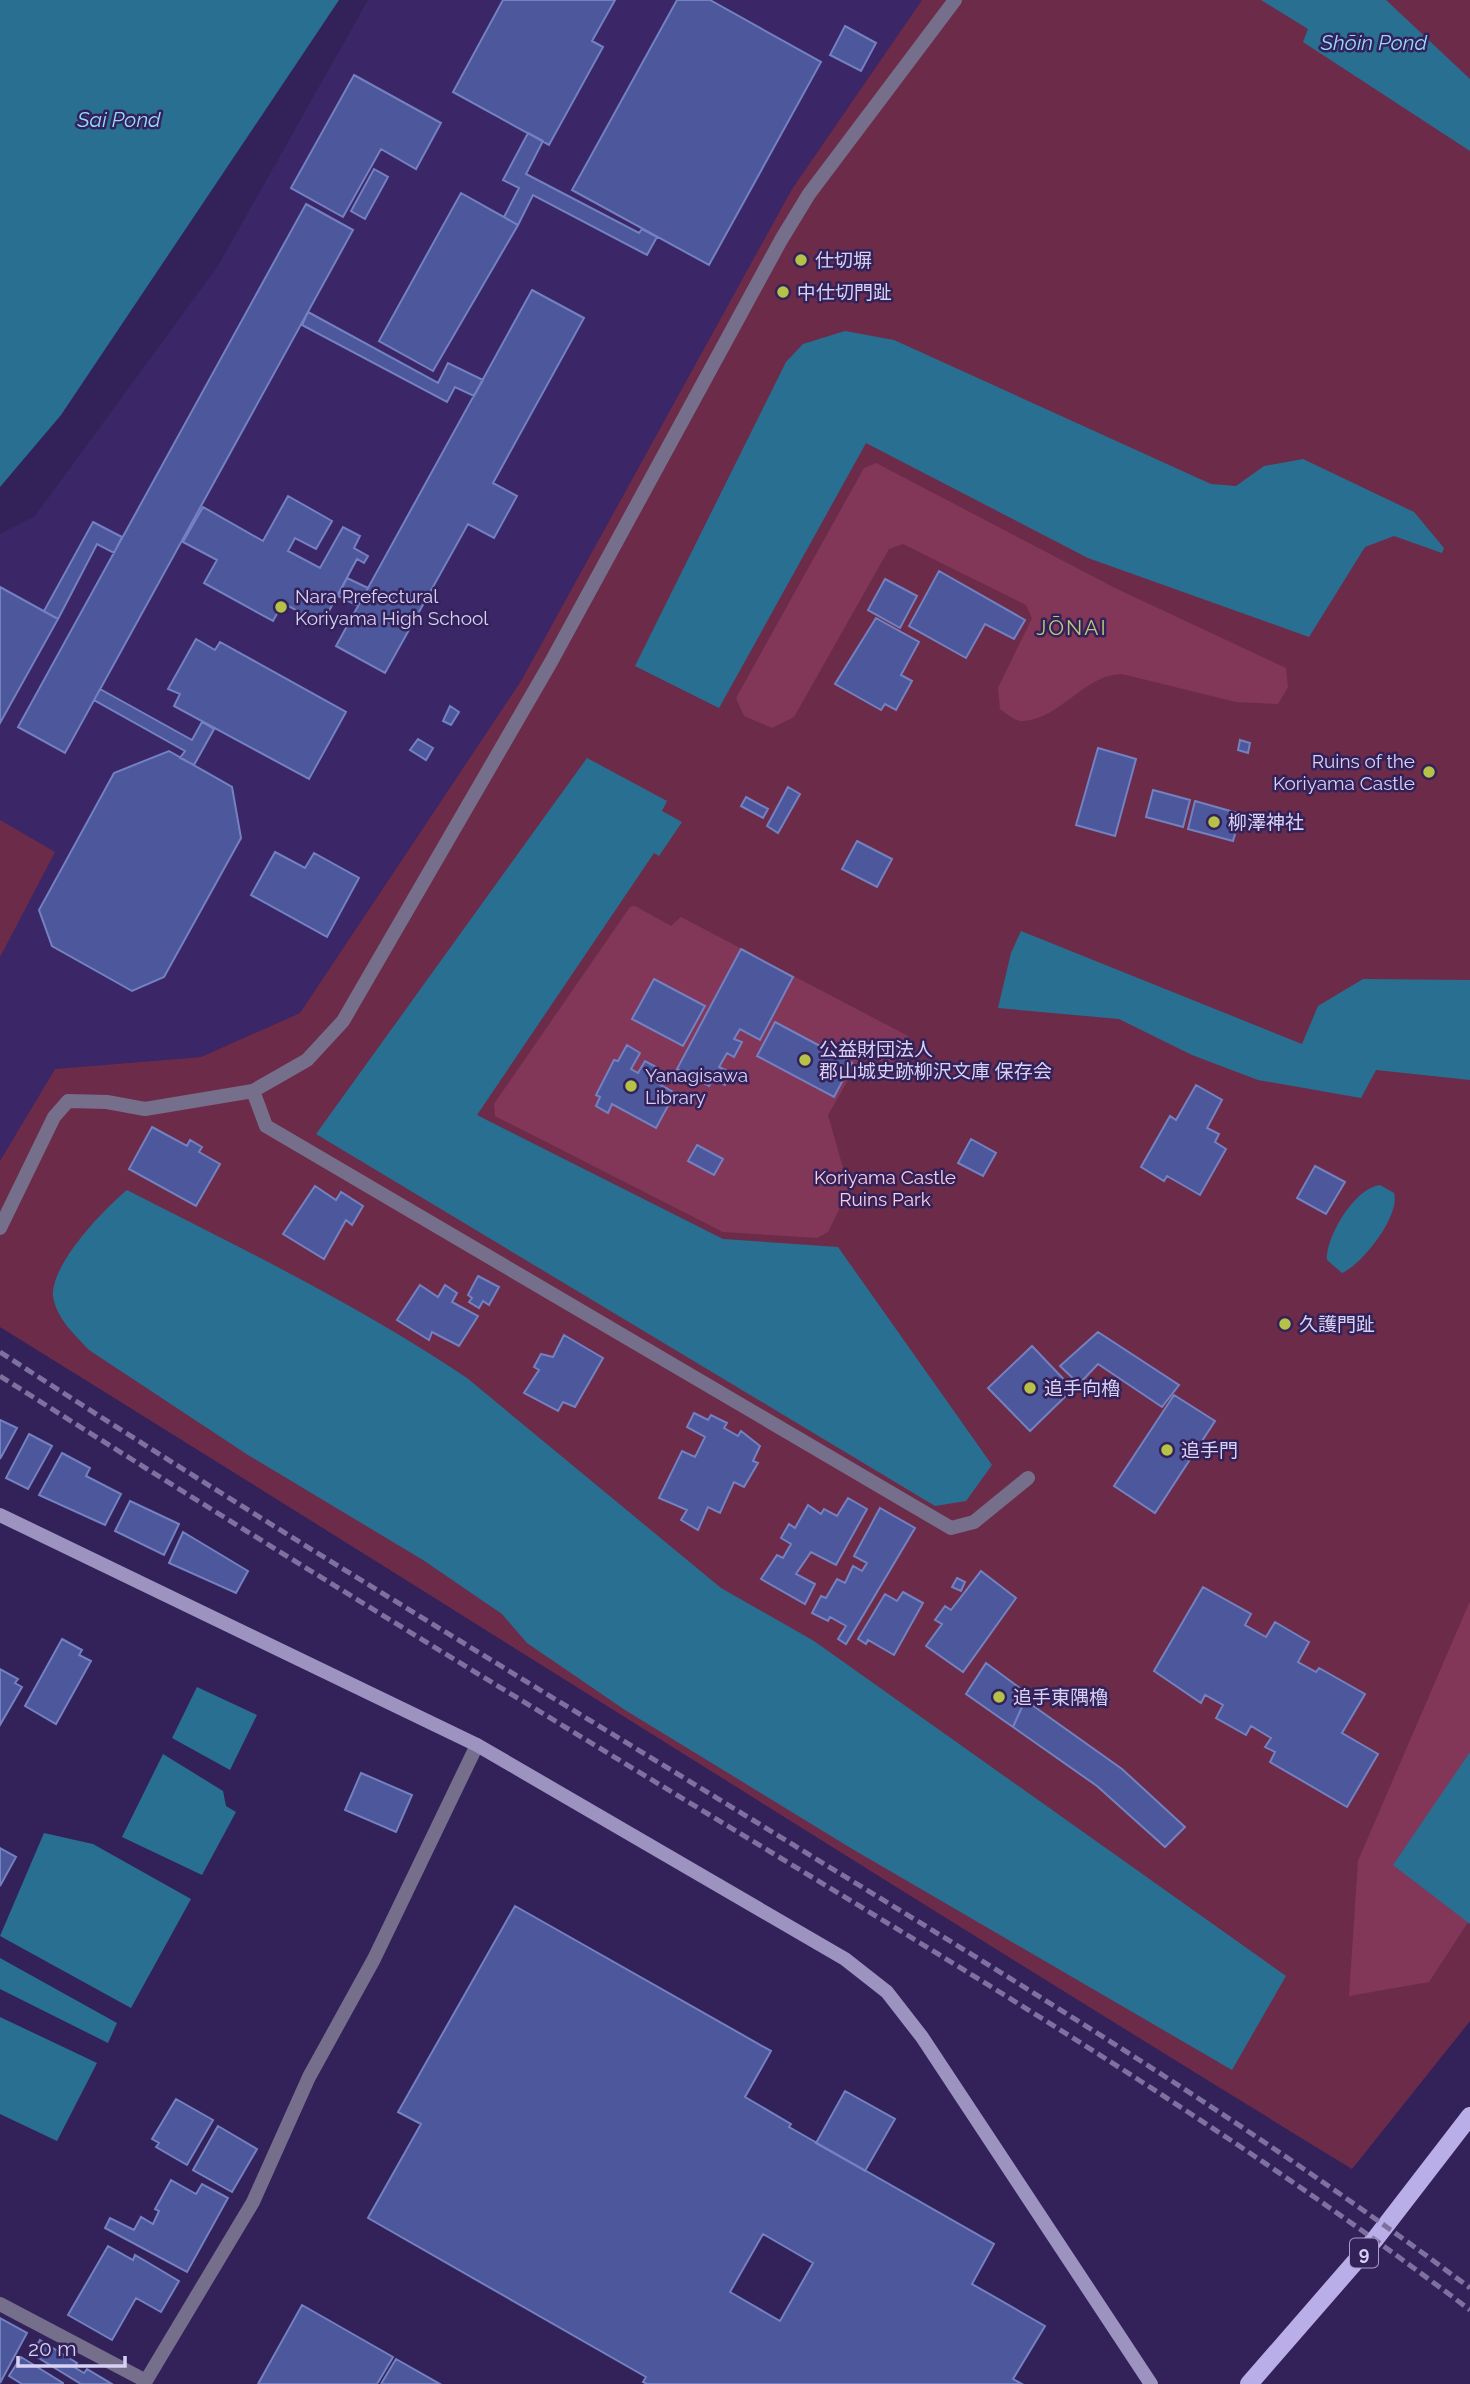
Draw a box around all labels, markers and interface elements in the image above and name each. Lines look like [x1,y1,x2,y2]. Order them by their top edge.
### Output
water label: Shōin Pond [1320,30,1428,55]
water label: Sai Pond [76,107,161,132]
place label: 仕切塀 [815,249,872,271]
marker: 仕切塀 [793,252,809,268]
place label: 中仕切門趾 [797,281,892,303]
marker: 中仕切門趾 [775,284,791,300]
place label: Nara Prefectural Koriyama High School [295,585,489,629]
marker: Nara Prefectural Koriyama High School [273,599,289,615]
district label: JŌNAI [1036,615,1108,640]
place label: Ruins of the Koriyama Castle [1273,750,1415,794]
marker: Ruins of the Koriyama Castle [1421,764,1437,780]
place label: 柳澤神社 [1228,811,1304,833]
marker: 柳澤神社 [1206,814,1222,830]
place label: 公益財団法人 郡山城史跡柳沢文庫 保存会 [819,1038,1052,1082]
marker: 公益財団法人 郡山城史跡柳沢文庫 保存会 [797,1052,813,1068]
place label: Yanagisawa Library [645,1064,748,1108]
marker: Yanagisawa Library [623,1078,639,1094]
park label: Koriyama Castle Ruins Park [814,1166,956,1210]
place label: 久護門趾 [1299,1313,1375,1335]
marker: 久護門趾 [1277,1316,1293,1332]
place label: 追手向櫓 [1044,1377,1120,1399]
marker: 追手向櫓 [1022,1380,1038,1396]
place label: 追手門 [1181,1439,1238,1461]
marker: 追手門 [1159,1442,1175,1458]
place label: 追手東隅櫓 [1013,1686,1108,1708]
marker: 追手東隅櫓 [991,1689,1007,1705]
road number: 9 [1350,2238,1378,2267]
scale bar [18,2324,124,2368]
text: 20 m [28,2336,76,2361]

